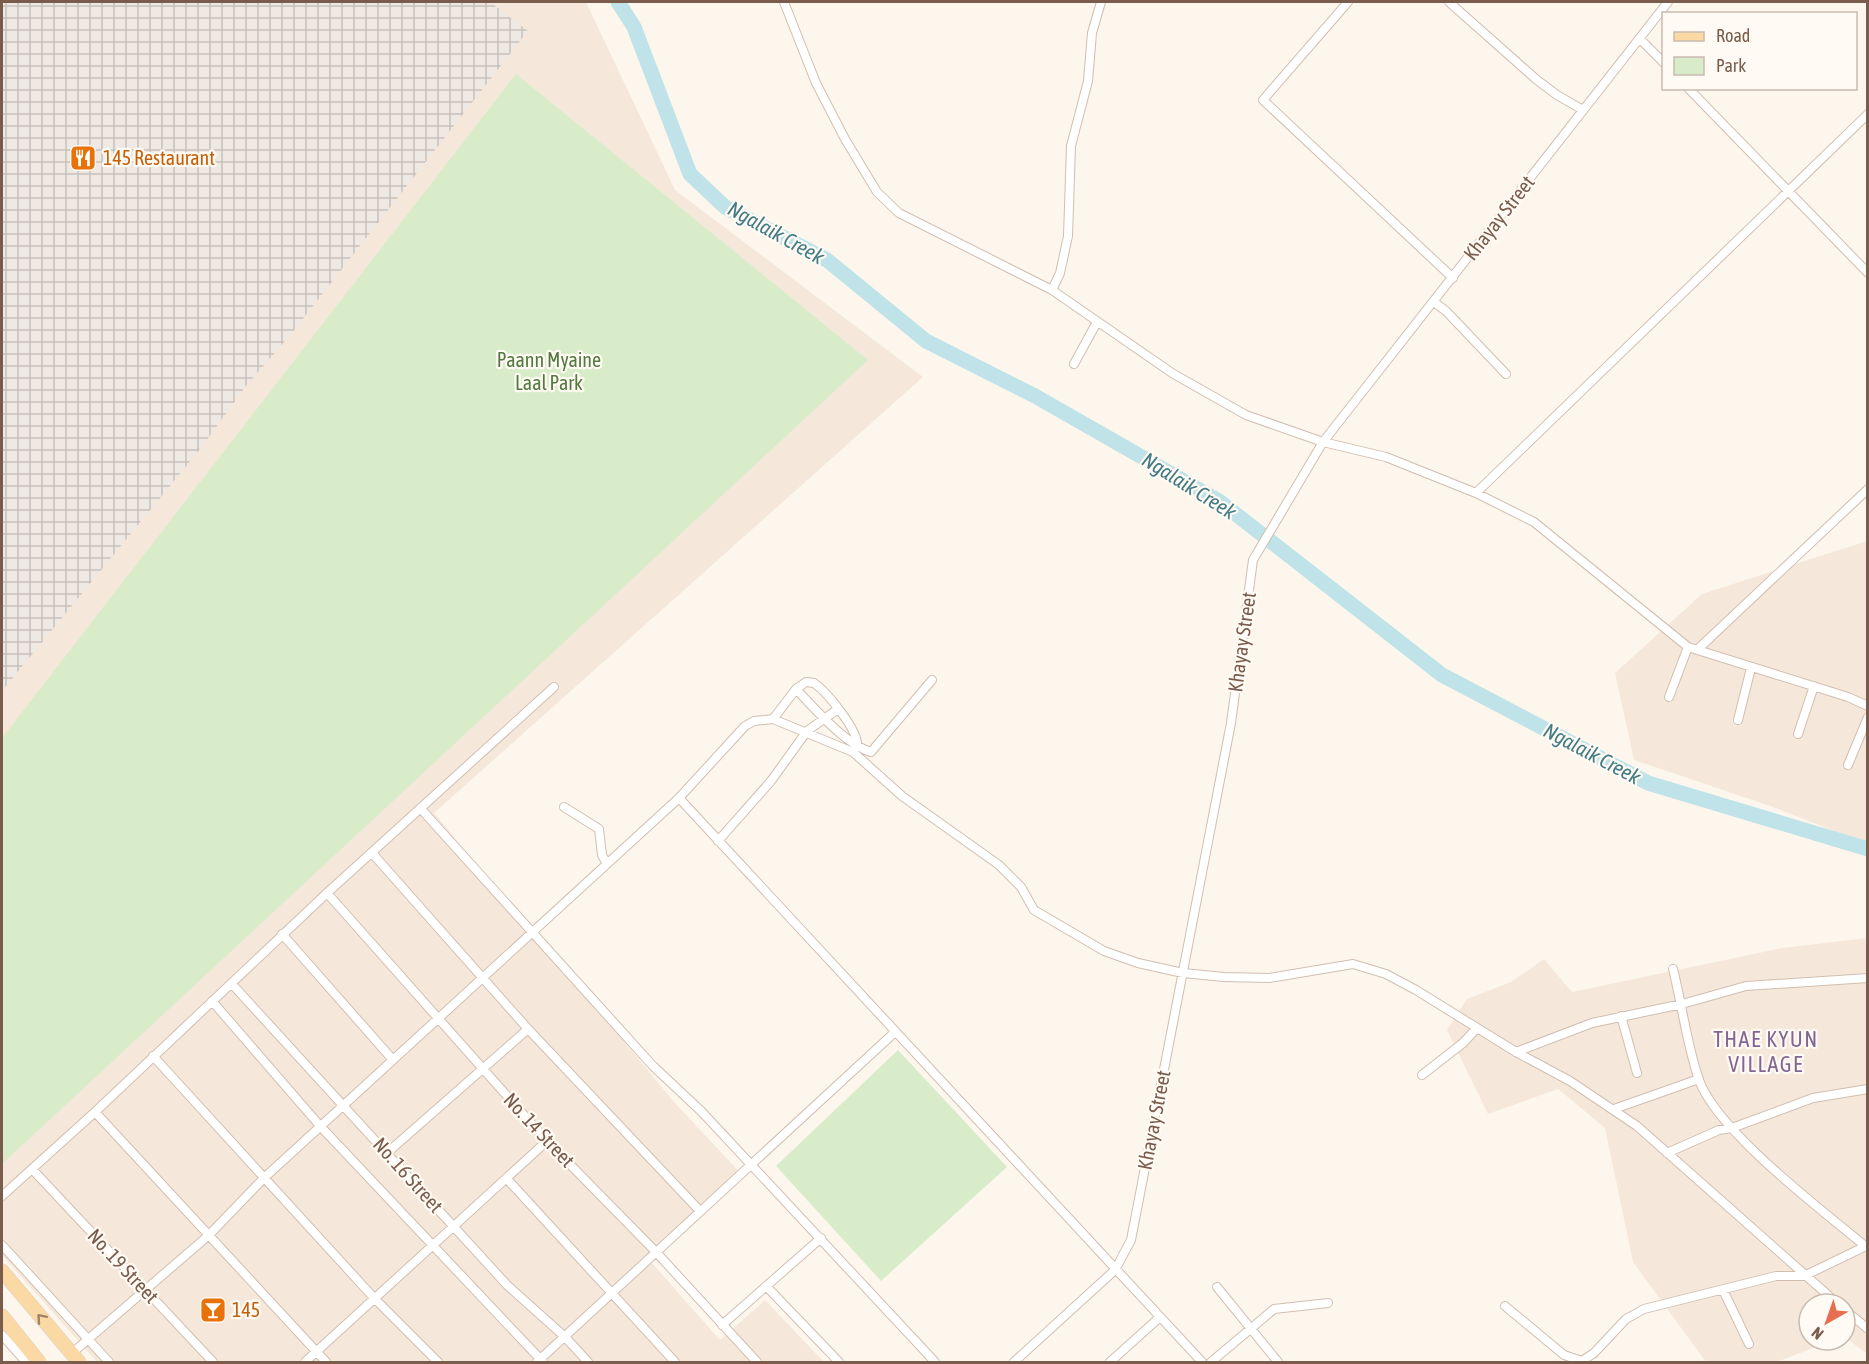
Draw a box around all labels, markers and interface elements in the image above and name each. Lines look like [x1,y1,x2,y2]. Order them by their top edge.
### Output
legend [1662,12,1857,90]
text: Road [1716,25,1750,46]
text: Park [1716,55,1746,76]
restaurant icon: 145 Restaurant [68,143,98,173]
place label: 145 Restaurant [103,146,215,169]
street label: Khayay Street [1458,171,1539,265]
water label: Ngalaik Creek [724,196,830,269]
park label: Paann Myaine Laal Park [497,348,601,394]
water label: Ngalaik Creek [1138,447,1242,524]
street label: Khayay Street [1223,590,1260,694]
water label: Ngalaik Creek [1540,718,1646,789]
district label: THAE KYUN VILLAGE [1713,1026,1819,1077]
street label: Khayay Street [1133,1068,1174,1172]
street label: No. 14 Street [499,1088,580,1172]
street label: No. 16 Street [369,1132,448,1217]
street label: No. 19 Street [83,1224,164,1308]
north arrow [1797,1292,1857,1352]
bar icon: 145 [198,1295,228,1325]
place label: 145 [232,1298,260,1321]
one-way arrow [37,1314,48,1325]
text: N [1808,1324,1827,1343]

